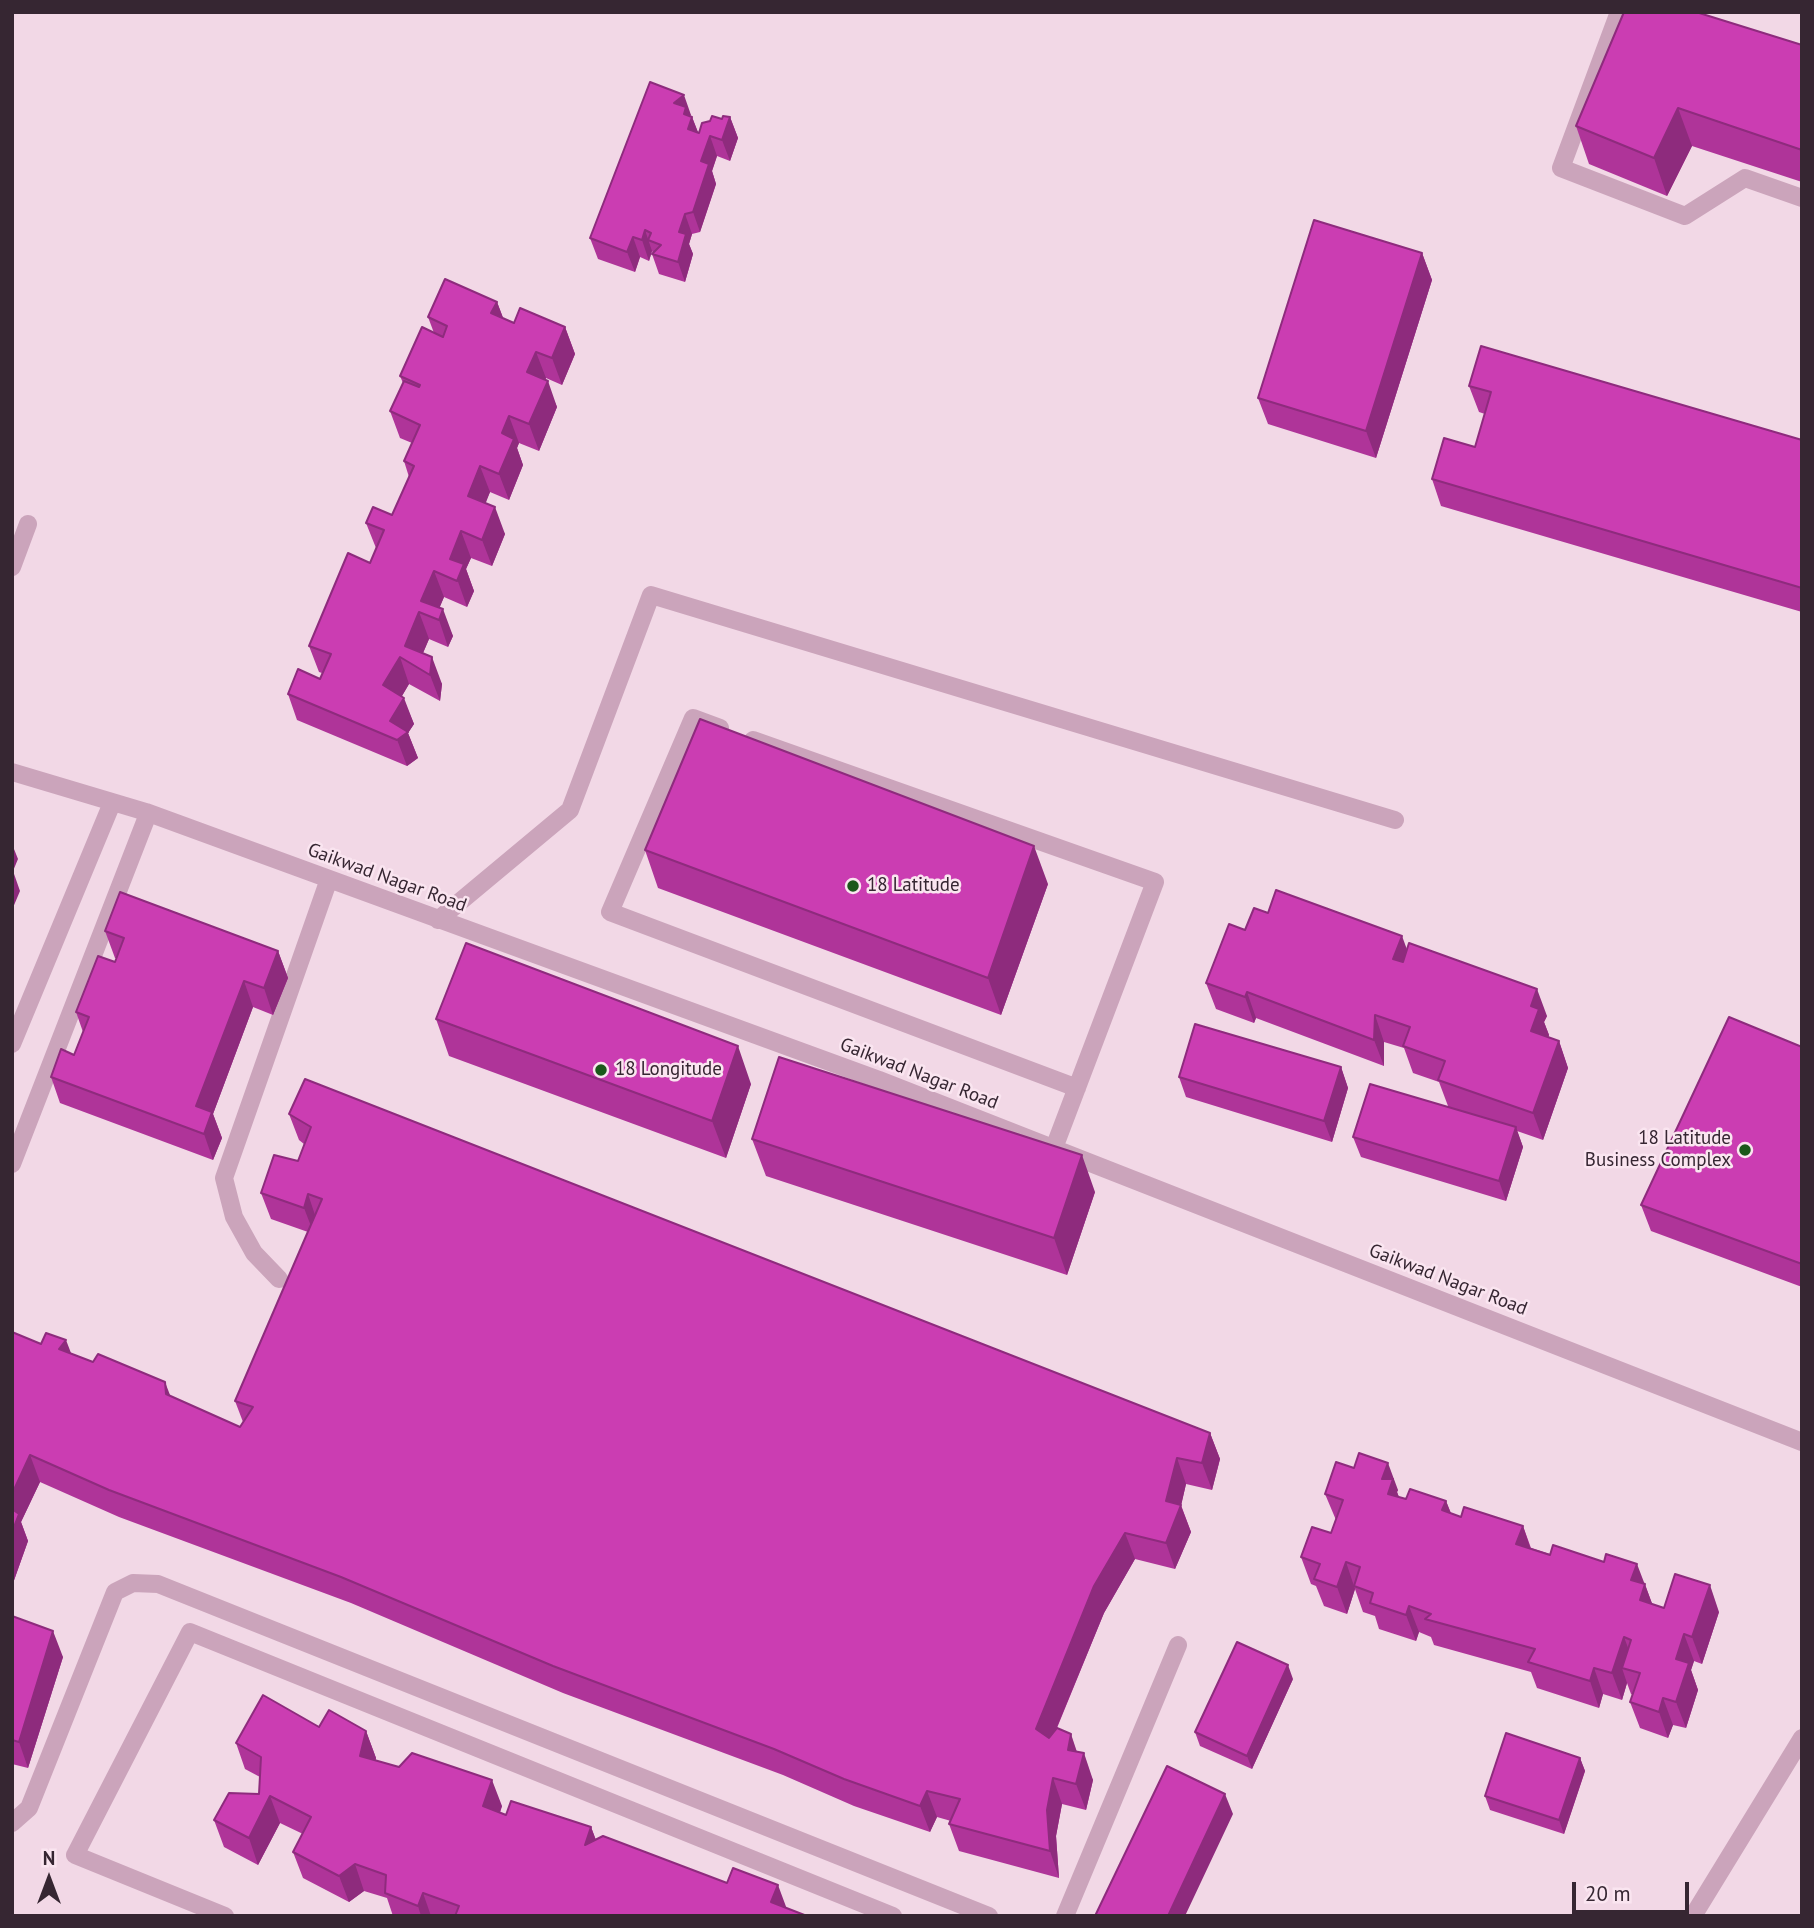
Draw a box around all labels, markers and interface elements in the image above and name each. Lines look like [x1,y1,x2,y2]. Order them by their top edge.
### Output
street label: Gaikwad Nagar Road [304,839,470,917]
place label: 18 Latitude [867,875,960,897]
marker: 18 Latitude [845,878,861,894]
street label: Gaikwad Nagar Road [837,1033,1001,1115]
place label: 18 Longitude [615,1059,722,1081]
marker: 18 Longitude [593,1062,609,1078]
place label: 18 Latitude Business Complex [1585,1128,1731,1172]
marker: 18 Latitude Business Complex [1737,1142,1753,1158]
street label: Gaikwad Nagar Road [1366,1239,1530,1321]
north arrow [14,1844,84,1914]
text: N [43,1846,55,1870]
scale bar [1576,1868,1693,1912]
text: 20 m [1585,1880,1631,1907]

